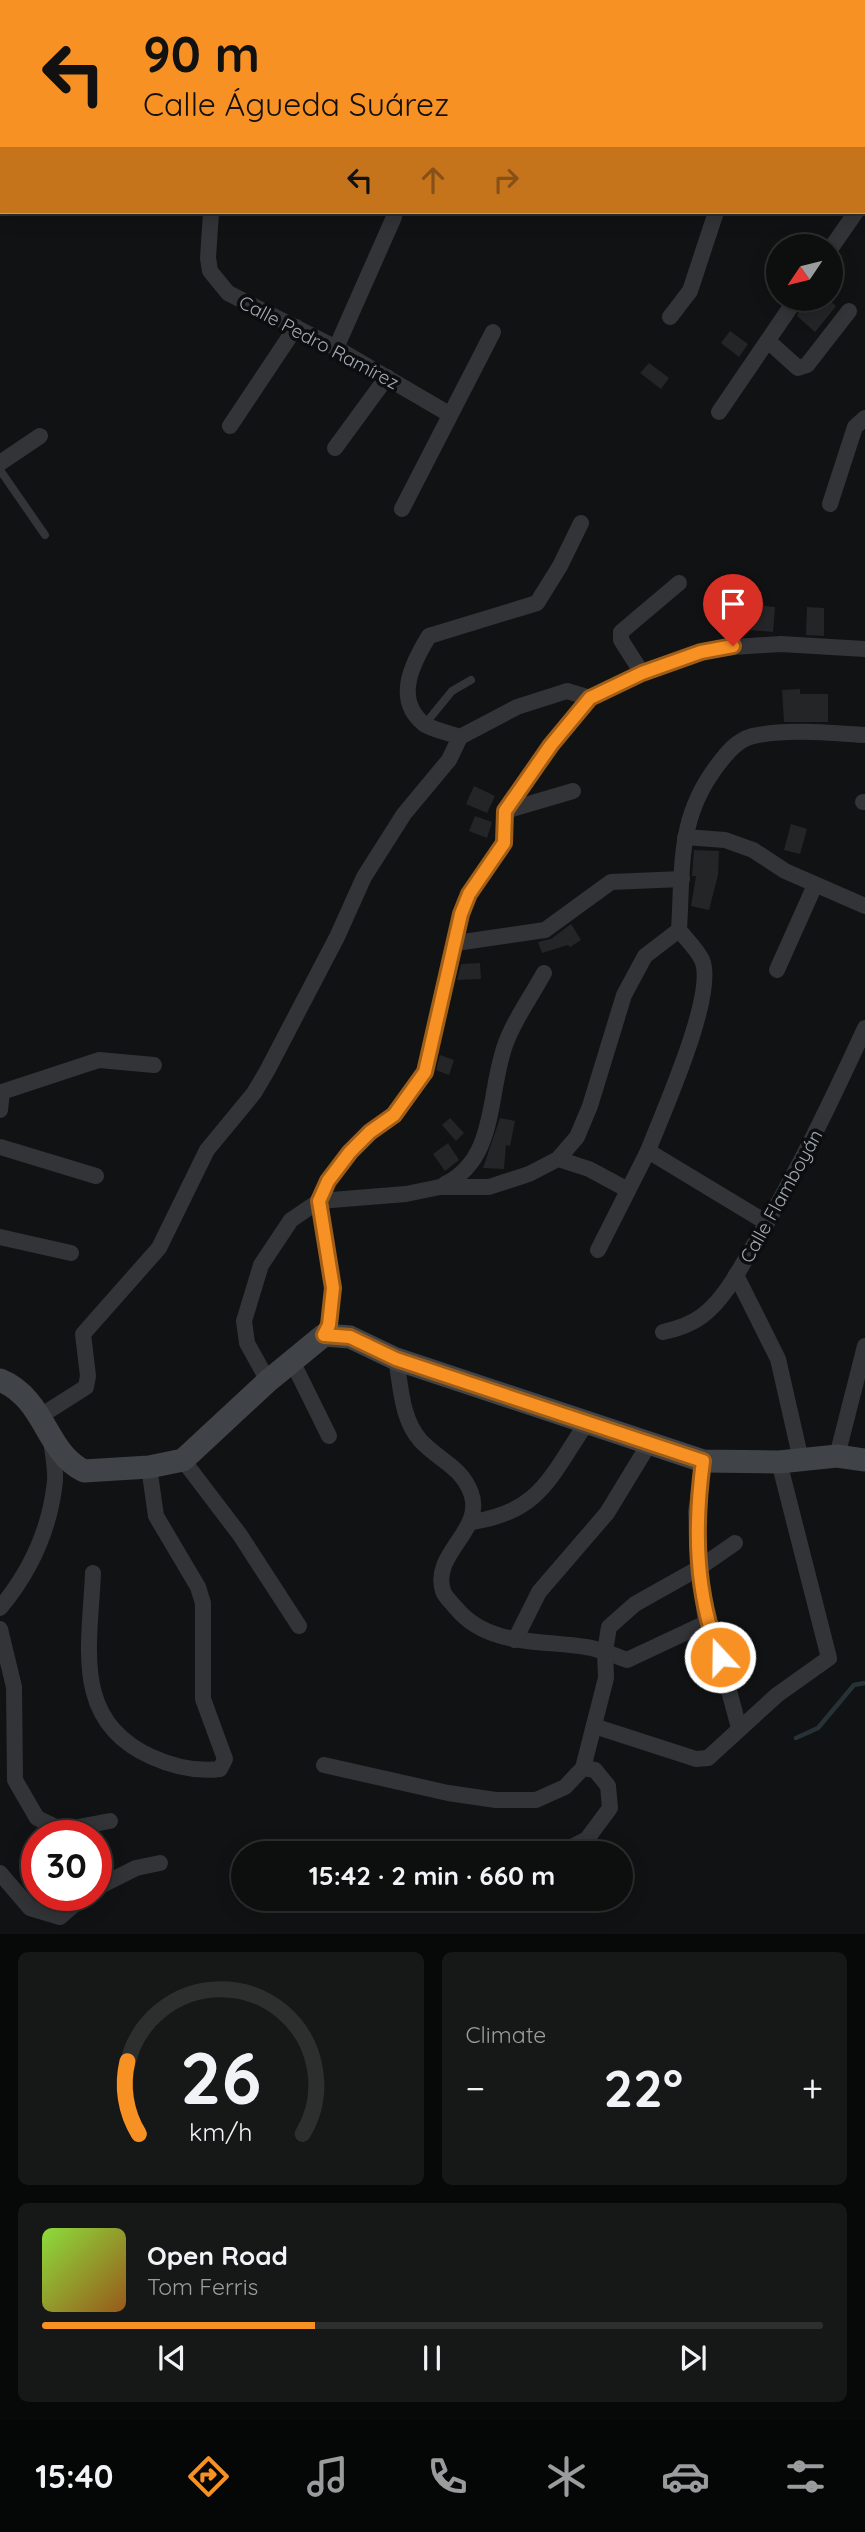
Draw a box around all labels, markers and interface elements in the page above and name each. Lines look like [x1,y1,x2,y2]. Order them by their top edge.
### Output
text: 90 m [143,23,260,84]
icon: left [28,28,119,119]
text: Calle Águeda Suárez [143,84,449,124]
icon: left [341,161,379,199]
icon: ahead [414,161,452,199]
icon: right [487,161,525,199]
north arrow [766,234,844,312]
map controls [766,234,843,311]
street label: Calle Pedro Ramírez [235,290,403,394]
pin [703,574,763,646]
icon: arrive [714,585,752,623]
street label: Calle Flamboyán [734,1125,828,1267]
position arrow [683,1620,757,1694]
speed limit sign: 30 [21,1820,112,1911]
text: 15:42 · 2 min · 660 m [309,1859,555,1892]
text: Climate [466,2020,546,2049]
text: 26 [180,2032,262,2123]
text: 22° [604,2055,683,2120]
text: − [466,2064,485,2112]
text: + [802,2064,823,2112]
text: km/h [189,2116,252,2147]
text: Open Road [147,2239,288,2272]
text: Tom Ferris [147,2272,258,2301]
icon: previous [153,2339,191,2377]
icon: pause [413,2339,451,2377]
icon: next [674,2339,712,2377]
icon: directions [184,2452,233,2501]
icon: music [303,2452,352,2501]
icon: phone [423,2452,472,2501]
icon: climate [542,2452,591,2501]
icon: car [661,2452,710,2501]
icon: filters [781,2452,830,2501]
text: 15:40 [35,2456,113,2496]

